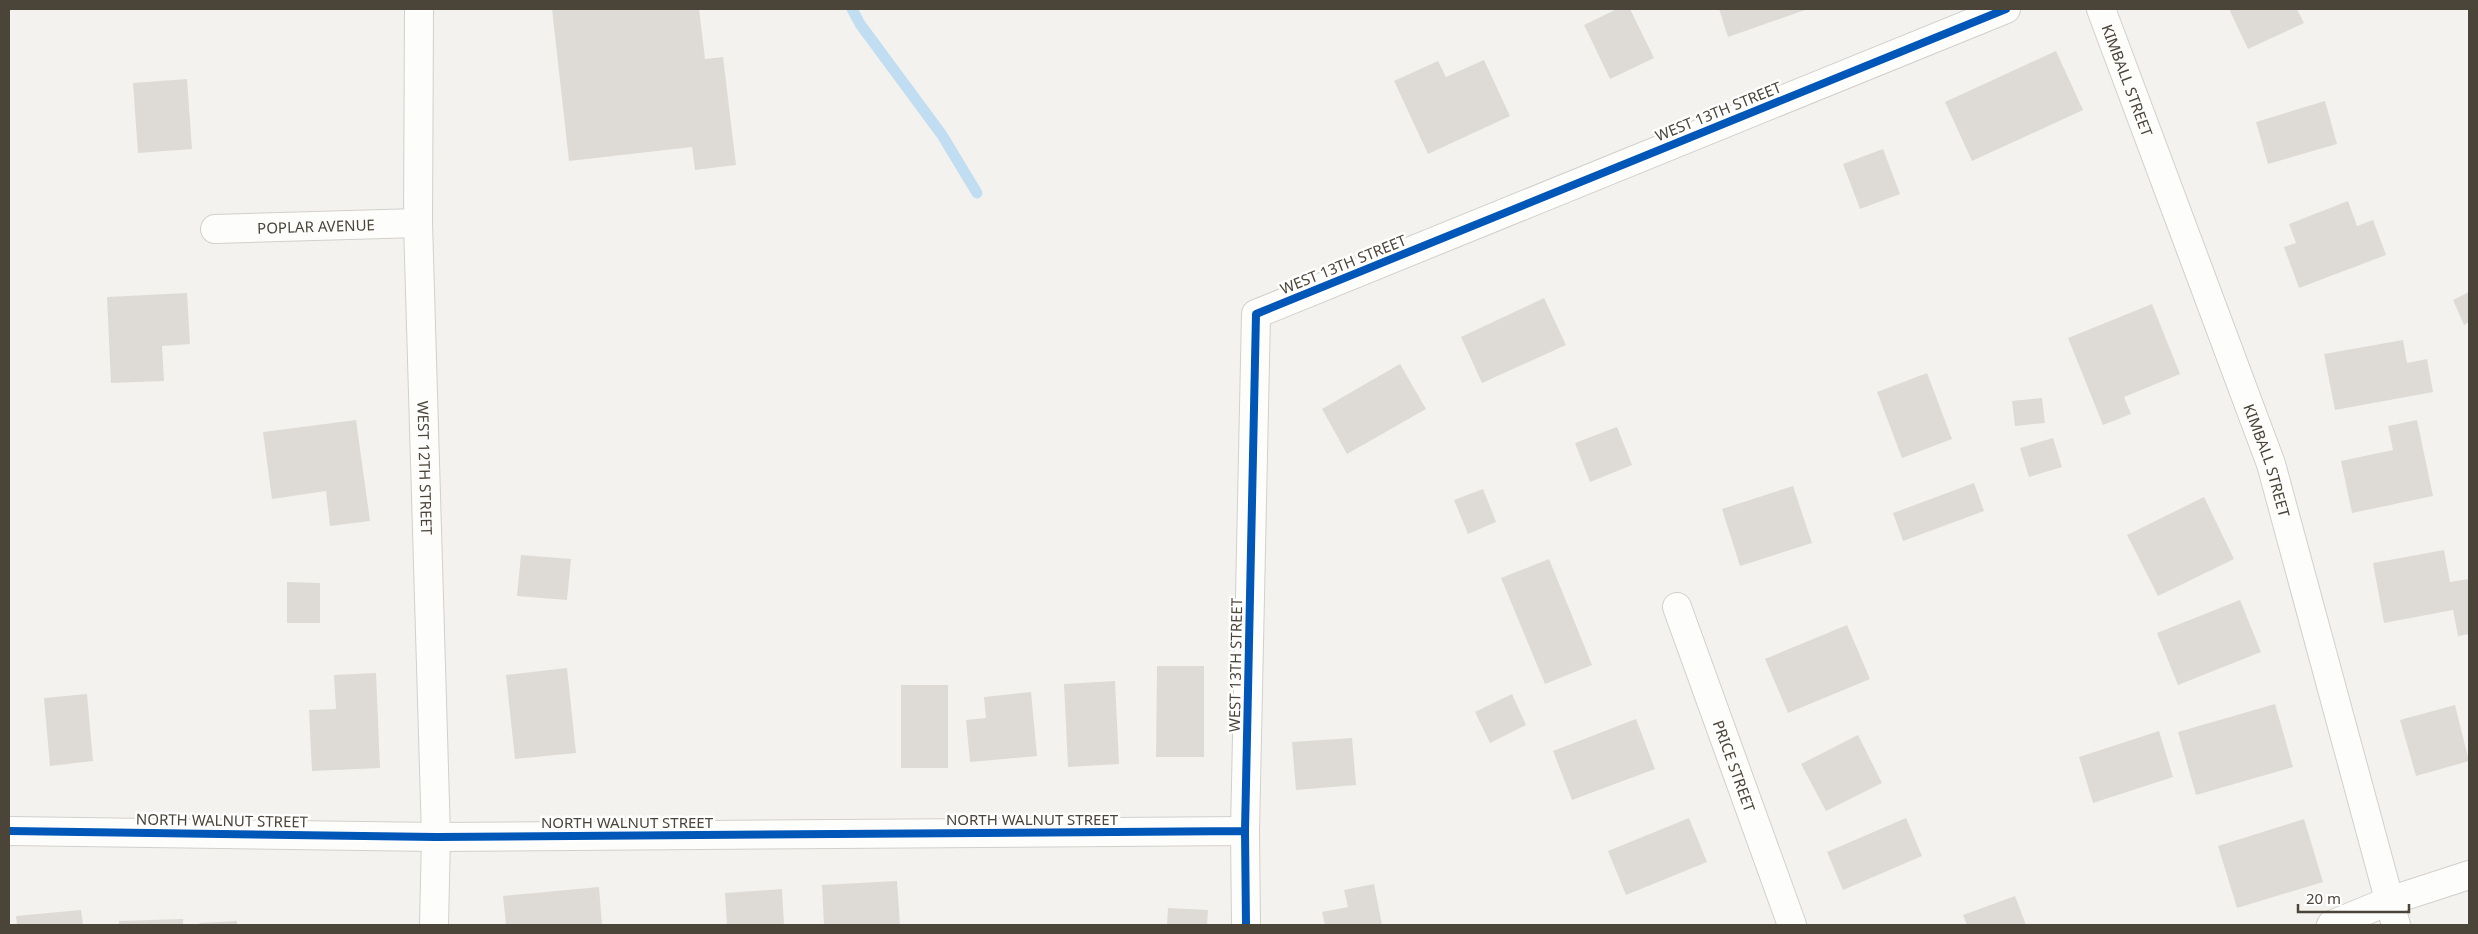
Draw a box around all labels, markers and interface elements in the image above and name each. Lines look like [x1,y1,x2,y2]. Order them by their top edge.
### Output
street label: KIMBALL STREET [2098,21,2158,140]
street label: WEST 13TH STREET [1652,76,1785,145]
street label: POPLAR AVENUE [257,214,375,238]
street label: WEST 13TH STREET [1277,229,1410,298]
street label: WEST 12TH STREET [413,400,437,536]
street label: KIMBALL STREET [2239,401,2295,520]
street label: WEST 13TH STREET [1224,597,1246,732]
street label: PRICE STREET [1709,717,1760,815]
street label: NORTH WALNUT STREET [136,808,309,832]
street label: NORTH WALNUT STREET [946,809,1119,829]
street label: NORTH WALNUT STREET [541,812,714,832]
scale bar [2298,882,2409,914]
text: 20 m [2306,888,2341,908]

